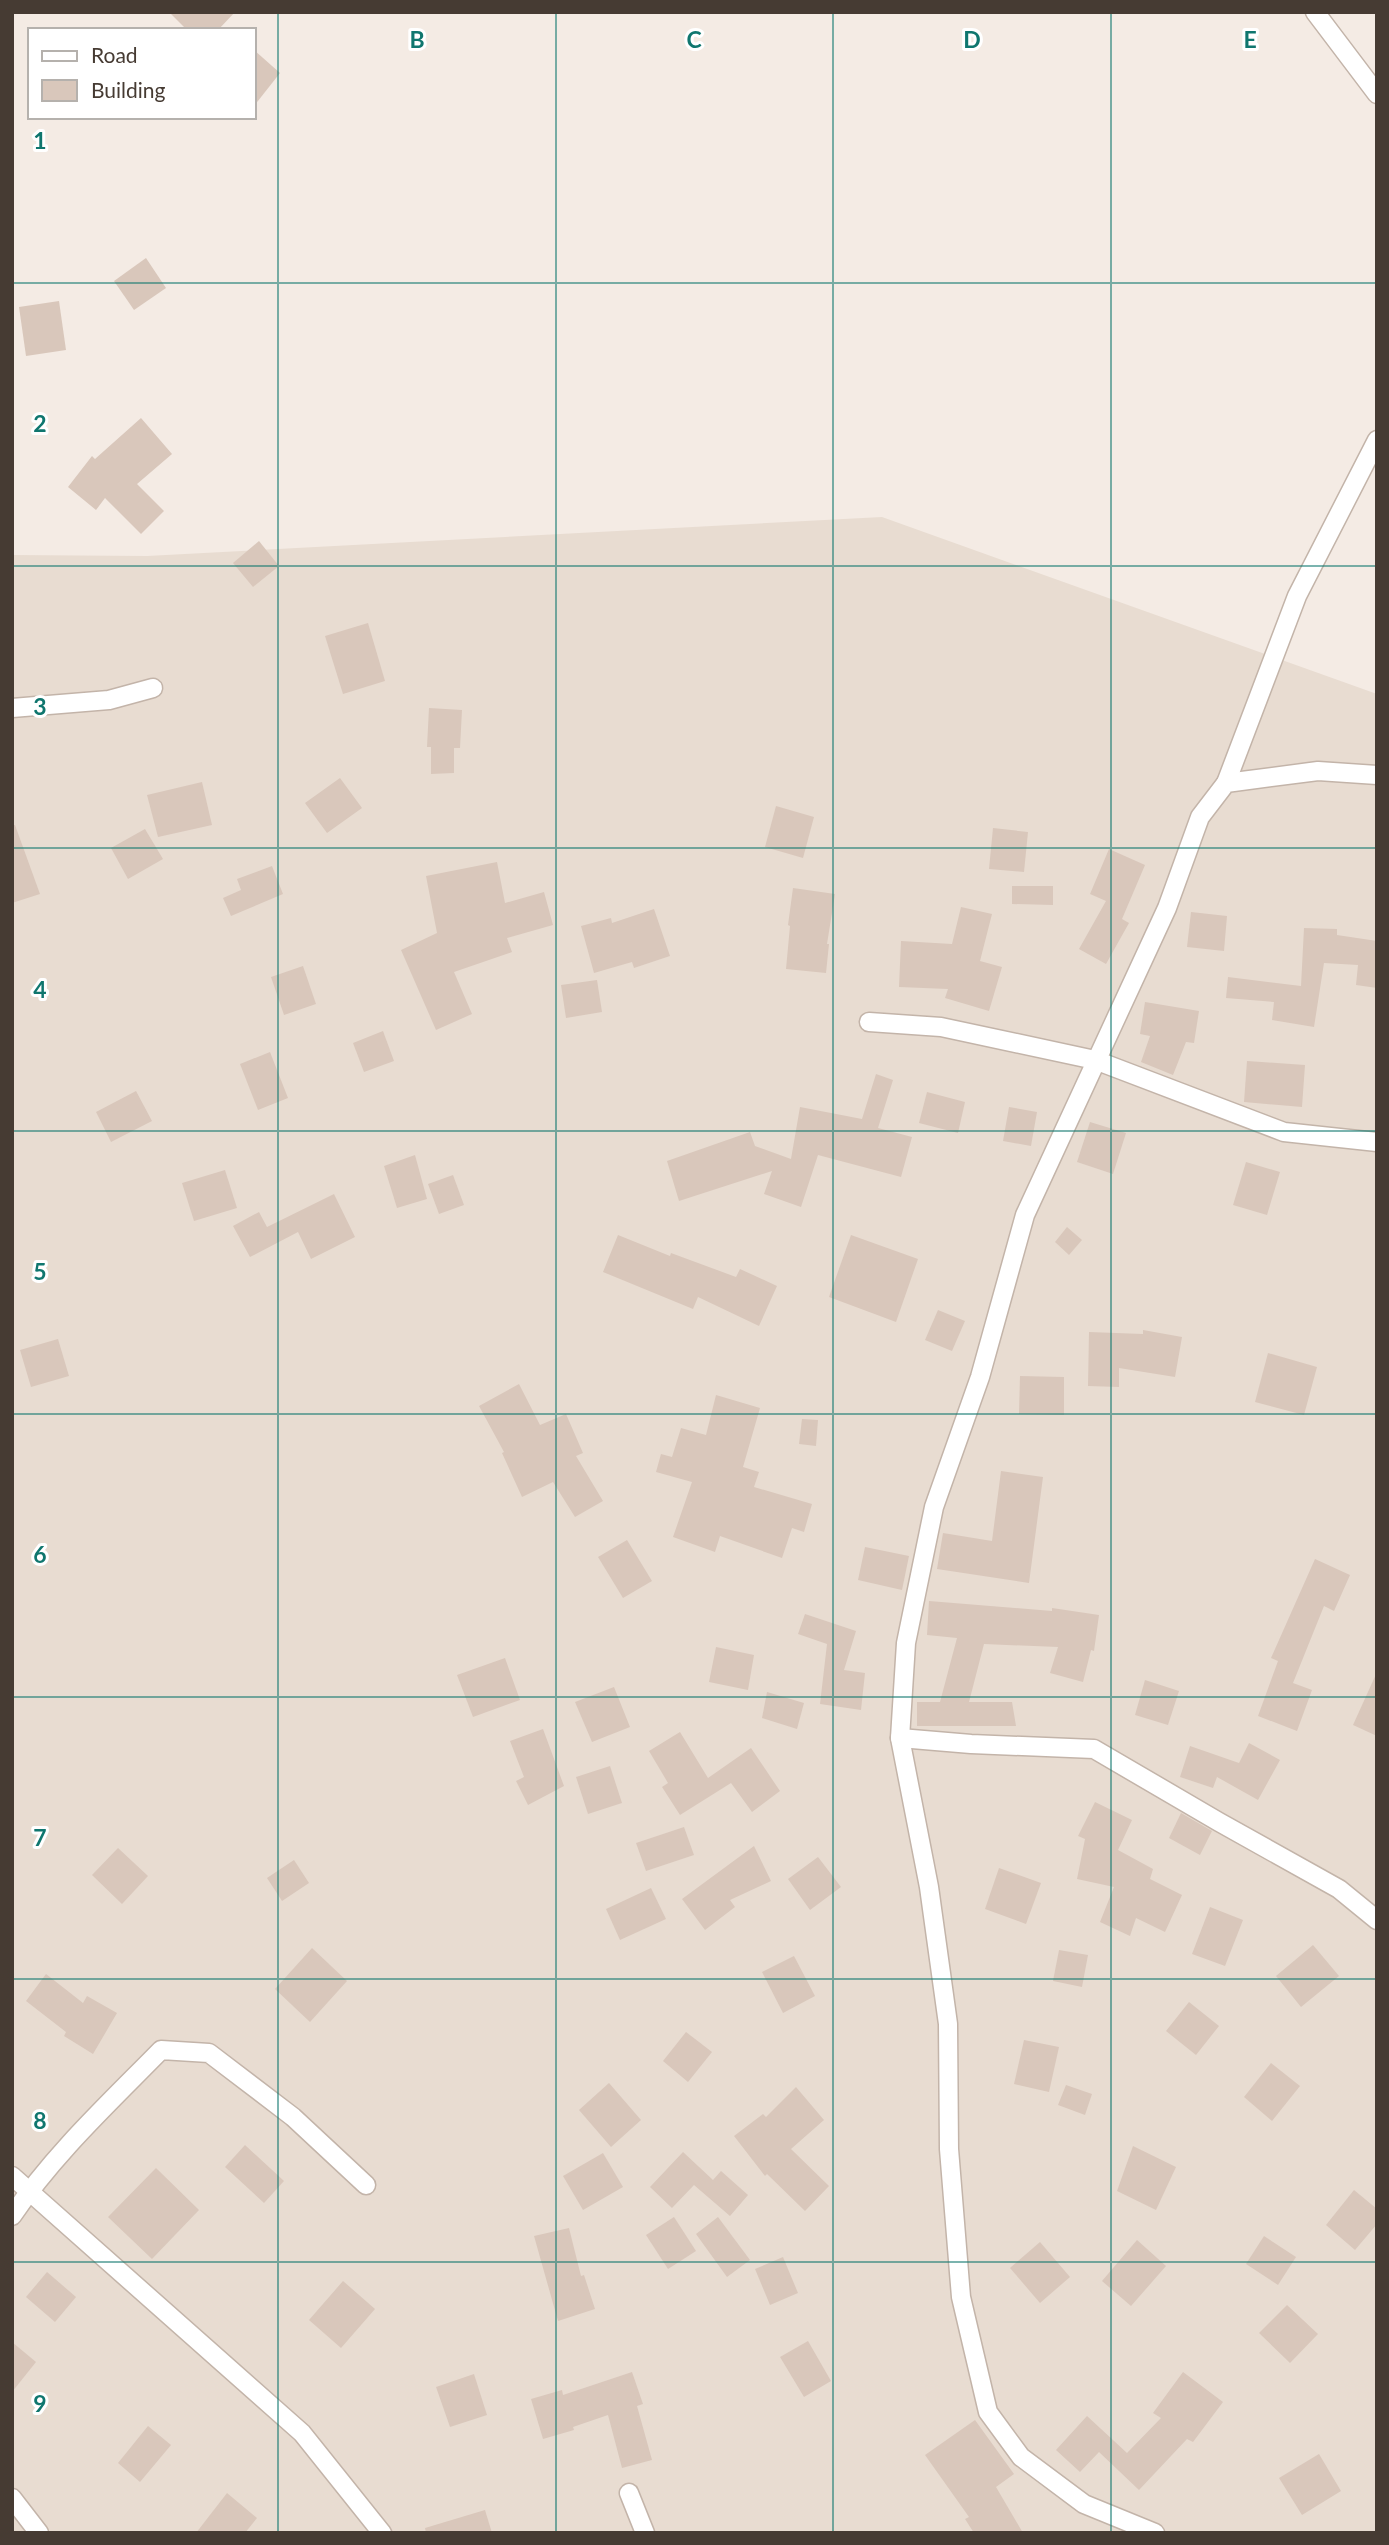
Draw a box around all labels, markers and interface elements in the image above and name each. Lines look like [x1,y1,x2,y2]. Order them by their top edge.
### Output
text: B [409,25,425,53]
text: C [686,25,702,53]
text: D [963,25,981,53]
text: E [1243,25,1257,53]
legend [28,28,256,119]
text: Road [91,42,138,67]
text: Building [91,77,166,102]
text: 1 [33,126,47,154]
text: 2 [33,409,47,437]
text: 3 [33,692,47,720]
text: 4 [33,975,47,1003]
text: 5 [33,1257,47,1285]
text: 6 [33,1540,47,1568]
text: 7 [33,1823,47,1851]
text: 8 [33,2106,47,2134]
text: 9 [33,2389,47,2417]

